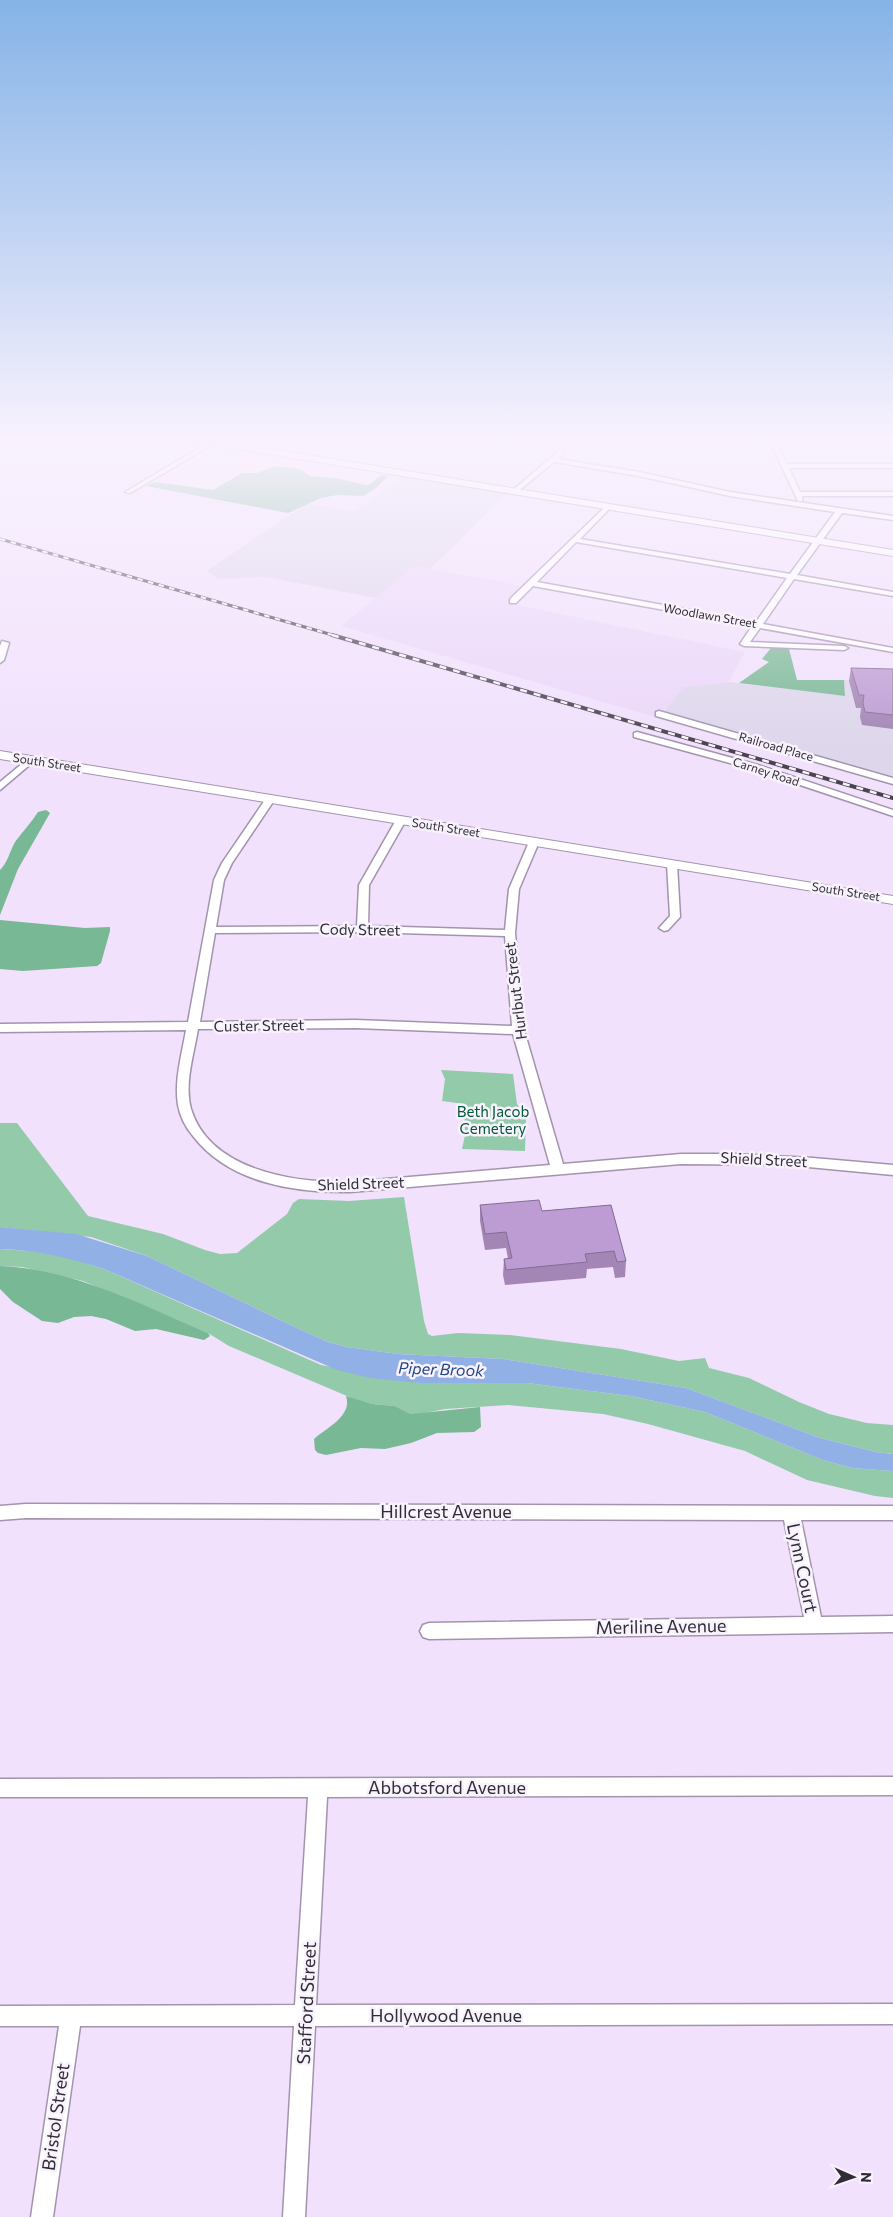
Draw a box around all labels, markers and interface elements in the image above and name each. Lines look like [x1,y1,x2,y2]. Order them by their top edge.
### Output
street label: Woodlawn Street [662,600,758,630]
street label: Railroad Place [737,729,815,763]
street label: South Street [12,750,82,774]
street label: Carney Road [731,754,801,788]
street label: South Street [411,815,481,839]
street label: South Street [811,879,881,903]
street label: Cody Street [319,919,401,939]
street label: Hurlbut Street [500,941,530,1041]
street label: Custer Street [214,1015,304,1035]
park label: Beth Jacob Cemetery [457,1102,529,1137]
street label: Shield Street [720,1148,808,1170]
street label: Shield Street [317,1172,405,1194]
water label: Piper Brook [398,1358,485,1380]
street label: Hillcrest Avenue [380,1500,512,1522]
street label: Lynn Court [783,1521,823,1615]
street label: Meriline Avenue [595,1614,727,1638]
street label: Abbotsford Avenue [368,1776,526,1798]
street label: Stafford Street [292,1941,320,2065]
street label: Hollywood Avenue [370,2004,522,2026]
street label: Bristol Street [37,2062,73,2172]
north arrow [828,2152,878,2202]
text: N [858,2172,875,2183]

